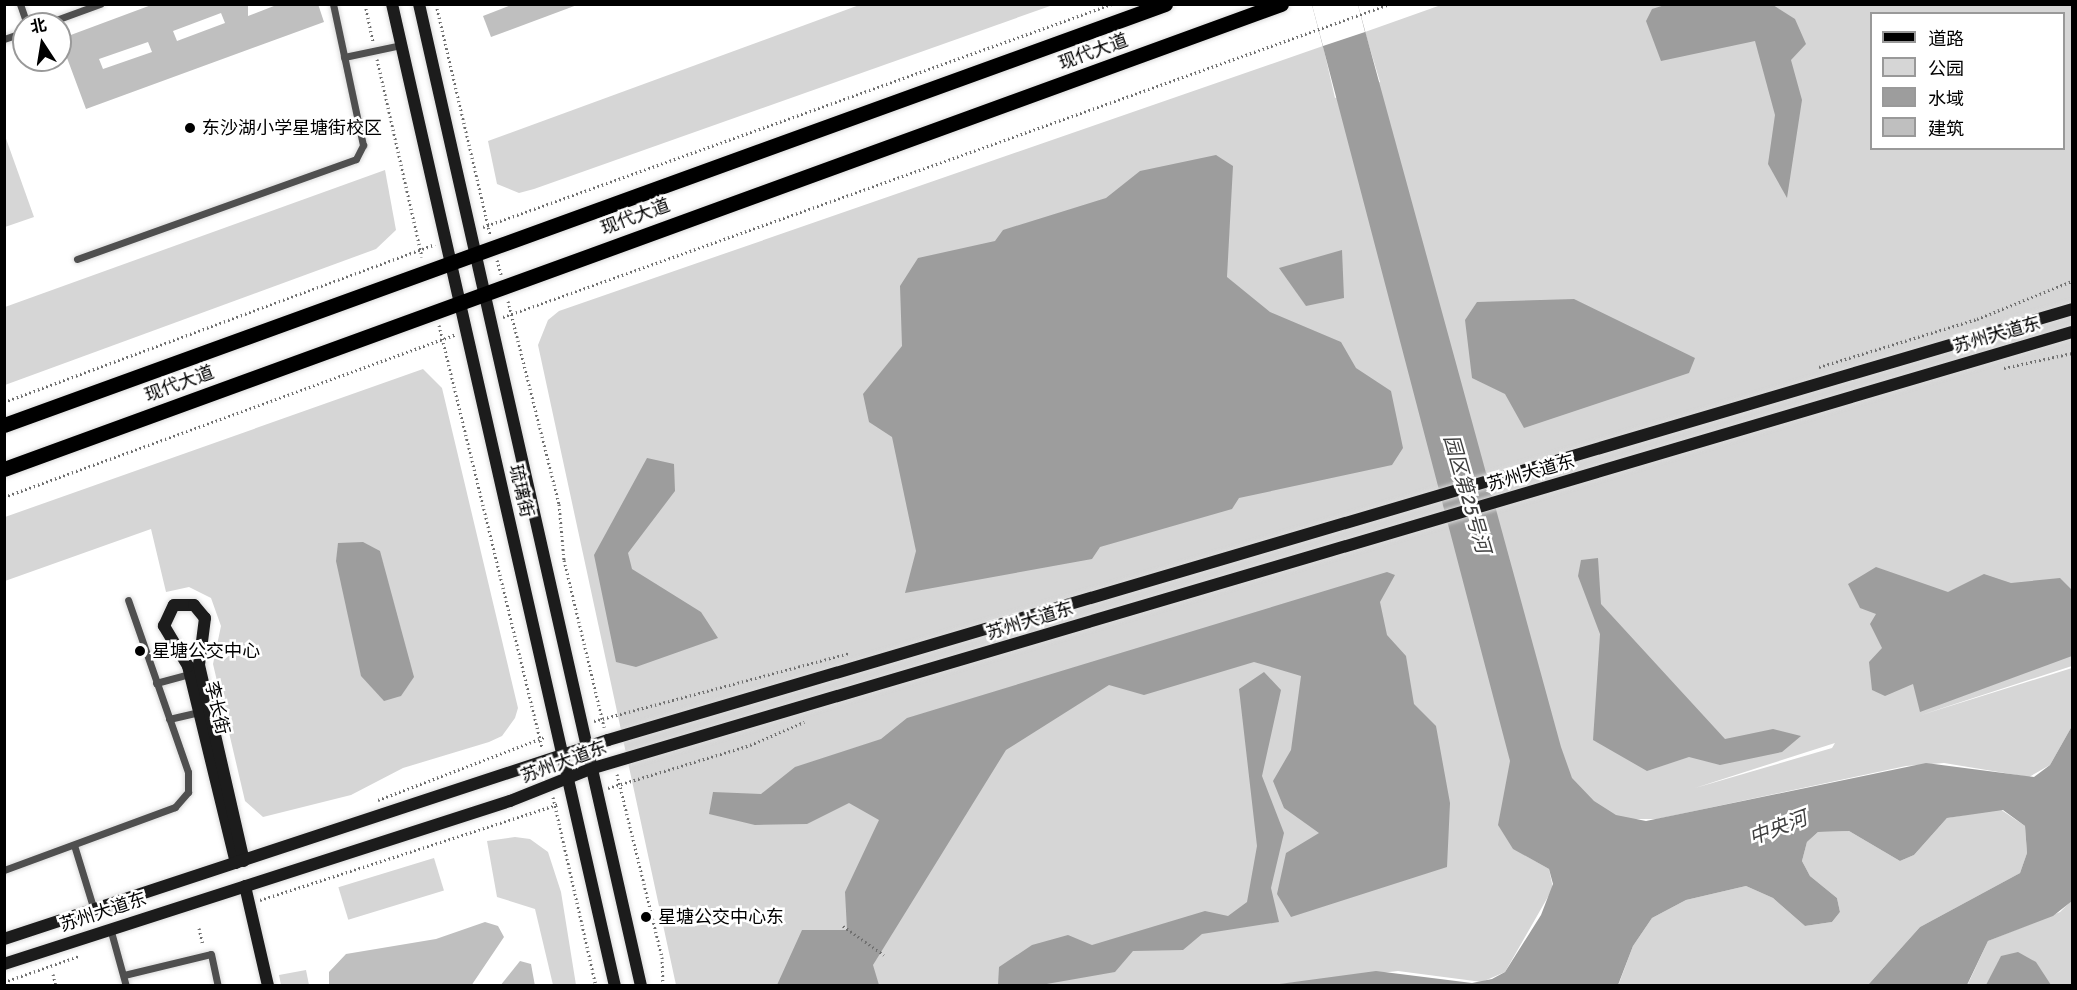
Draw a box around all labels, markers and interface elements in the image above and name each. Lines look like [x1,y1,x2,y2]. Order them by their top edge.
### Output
north arrow [12,12,72,72]
legend [1870,12,2065,150]
text: 北 [29,15,49,38]
text: 道路 [1928,28,1964,50]
street label: 现代大道 [1055,30,1131,74]
text: 公园 [1928,58,1964,80]
text: 水域 [1928,88,1964,110]
place label: 东沙湖小学星塘街校区 [202,117,382,139]
text: 建筑 [1928,118,1964,140]
marker: 东沙湖小学星塘街校区 [183,121,197,135]
street label: 现代大道 [597,195,673,239]
street label: 苏州大道东 [1951,312,2043,358]
street label: 现代大道 [141,362,217,406]
water label: 园区第25号河 [1439,432,1495,556]
street label: 苏州大道东 [1485,450,1577,496]
street label: 琉璃街 [504,462,538,520]
street label: 苏州大道东 [984,598,1076,644]
place label: 星塘公交中心 [152,640,260,662]
marker: 星塘公交中心 [133,644,147,658]
street label: 李长街 [200,679,234,737]
street label: 苏州大道东 [518,736,610,788]
water label: 中央河 [1746,806,1810,850]
street label: 苏州大道东 [57,888,149,936]
place label: 星塘公交中心东 [658,906,784,928]
marker: 星塘公交中心东 [639,910,653,924]

